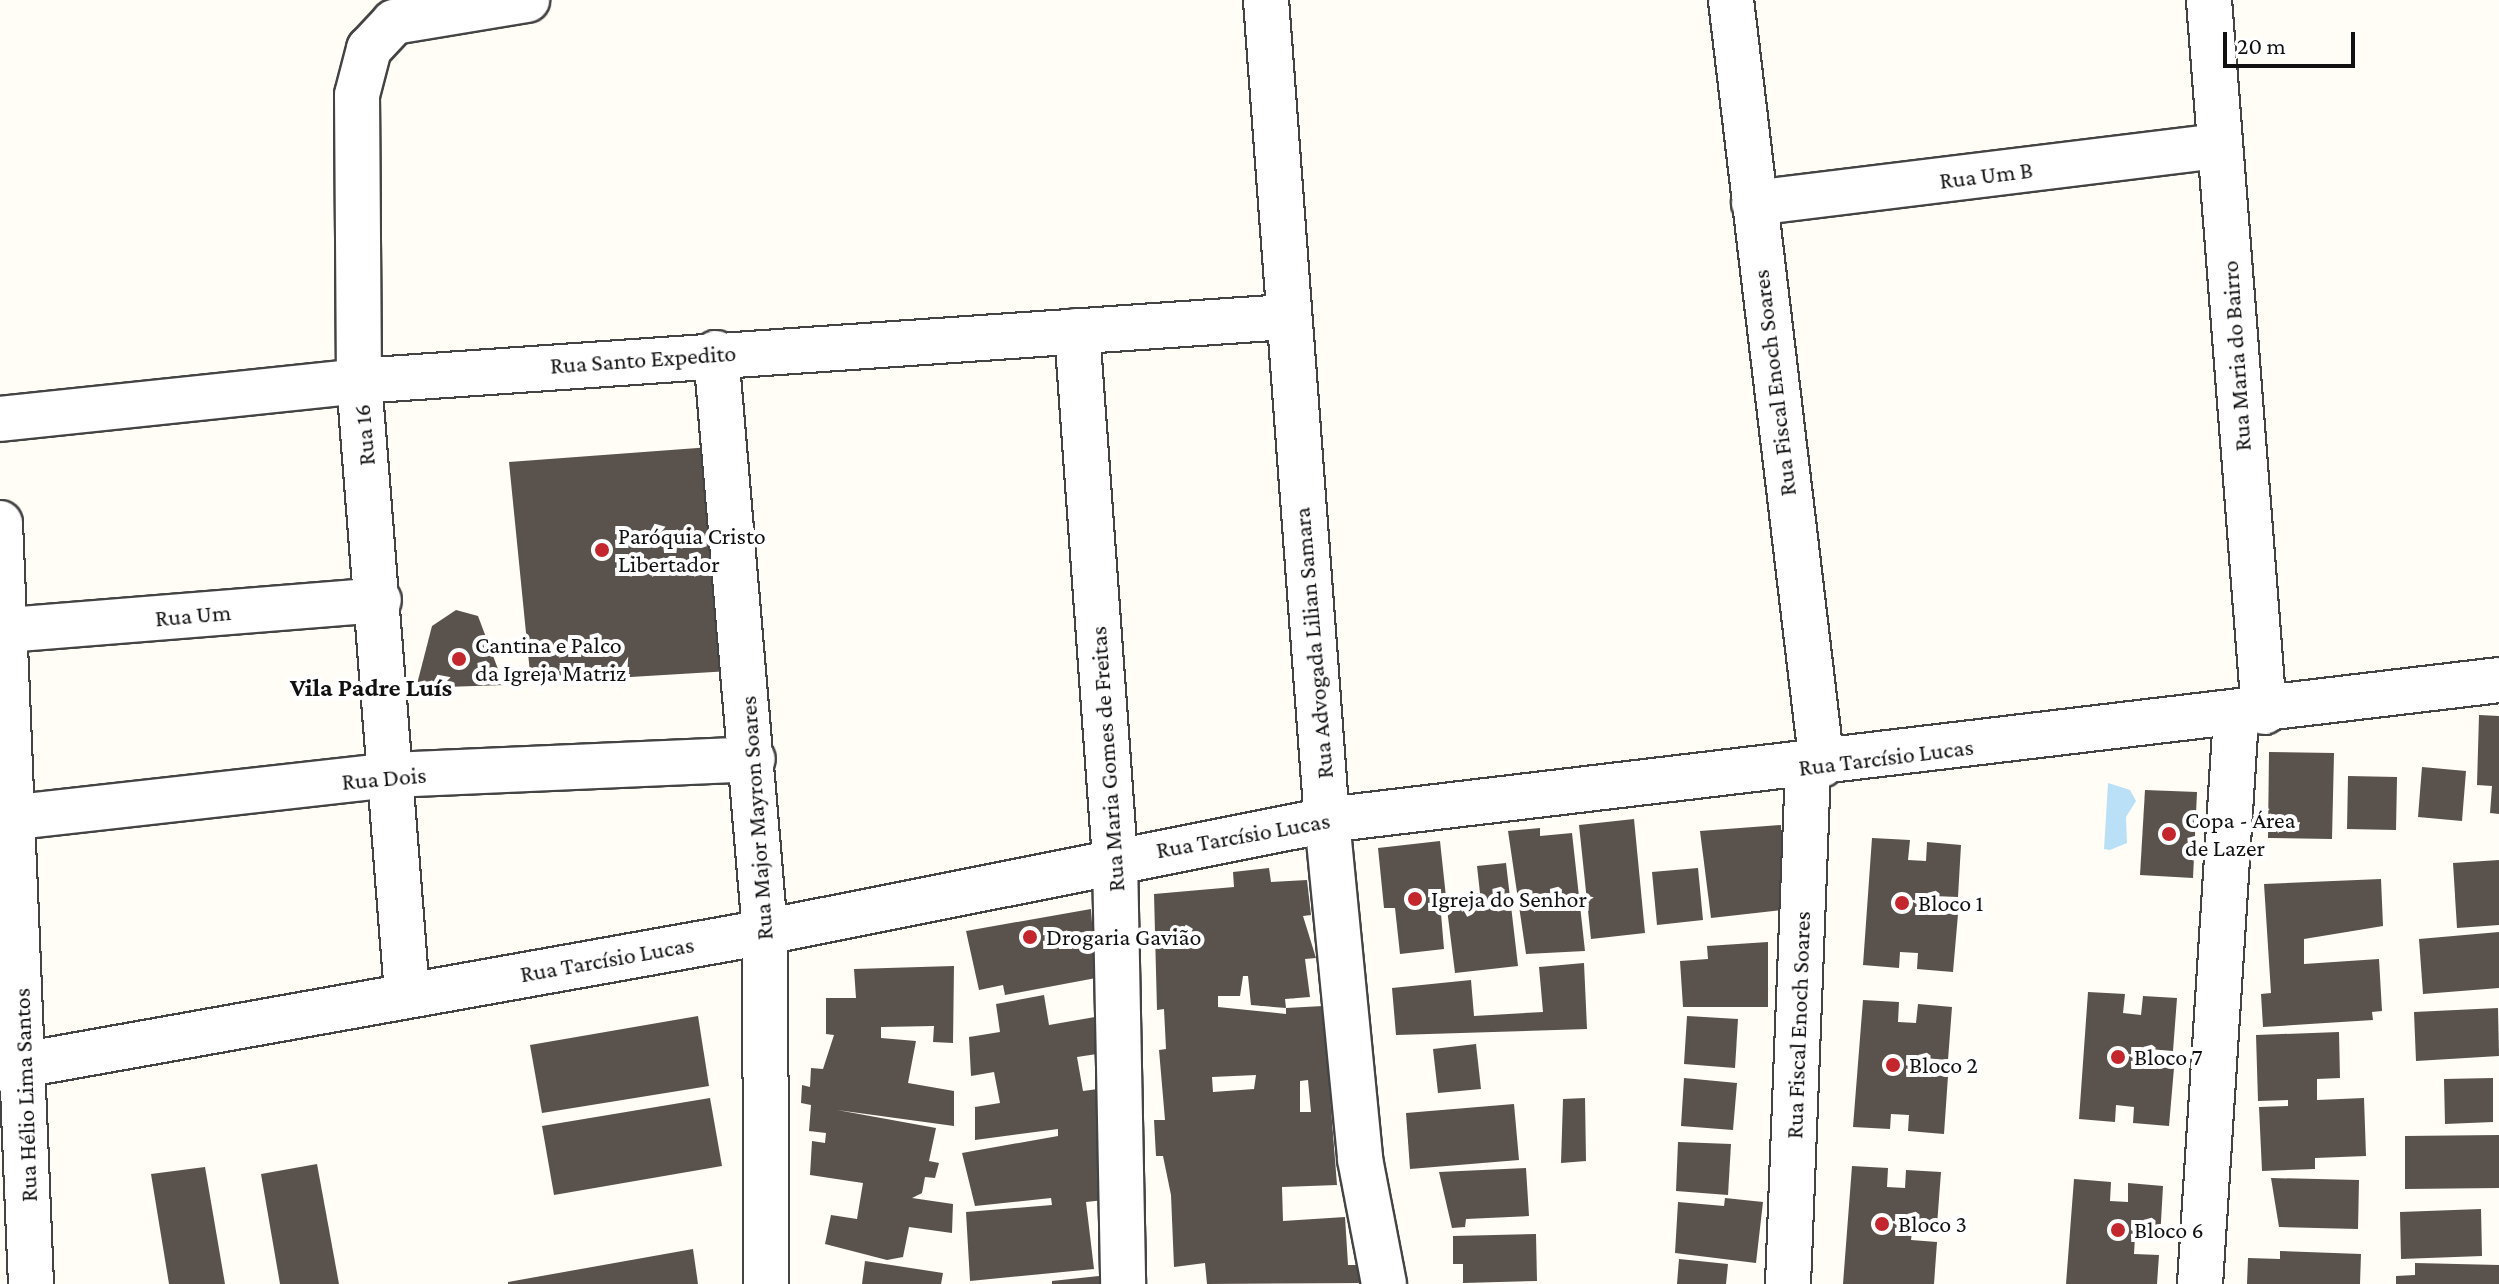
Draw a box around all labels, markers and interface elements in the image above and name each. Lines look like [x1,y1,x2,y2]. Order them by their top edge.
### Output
scale bar [2227,16,2359,66]
text: 20 m [2237,32,2286,59]
street label: Rua Um B [1938,155,2034,195]
street label: Rua Maria do Bairro [2215,260,2257,452]
street label: Rua Fiscal Enoch Soares [1746,268,1802,498]
street label: Rua Santo Expedito [549,338,737,380]
street label: Rua 16 [347,403,381,467]
street label: Rua Advogada Lilian Samara [1287,506,1339,780]
place label: Paróquia Cristo Libertador [618,522,766,578]
marker: Paróquia Cristo Libertador [593,541,611,559]
street label: Rua Um [154,597,232,633]
street label: Rua Maria Gomes de Freitas [1083,625,1131,893]
place label: Cantina e Palco da Igreja Matriz [475,631,626,687]
marker: Cantina e Palco da Igreja Matriz [450,650,468,668]
district label: Vila Padre Luís [290,672,452,704]
street label: Rua Major Mayron Soares [733,695,779,941]
street label: Rua Tarcísio Lucas [1797,732,1975,782]
street label: Rua Dois [340,760,428,796]
street label: Rua Tarcísio Lucas [1154,806,1332,864]
place label: Copa - Área de Lazer [2185,806,2296,862]
marker: Copa - Área de Lazer [2160,825,2178,843]
place label: Igreja do Senhor [1431,885,1587,913]
place label: Bloco 1 [1918,889,1984,917]
marker: Igreja do Senhor [1406,890,1424,908]
marker: Bloco 1 [1893,894,1911,912]
street label: Rua Fiscal Enoch Soares [1780,911,1816,1139]
place label: Drogaria Gavião [1046,923,1202,951]
marker: Drogaria Gavião [1021,928,1039,946]
street label: Rua Tarcísio Lucas [518,930,696,988]
street label: Rua Hélio Lima Santos [7,988,43,1202]
place label: Bloco 7 [2134,1043,2203,1071]
marker: Bloco 7 [2109,1048,2127,1066]
place label: Bloco 2 [1909,1051,1978,1079]
marker: Bloco 2 [1884,1056,1902,1074]
place label: Bloco 3 [1898,1210,1967,1238]
marker: Bloco 3 [1873,1215,1891,1233]
place label: Bloco 6 [2134,1216,2204,1244]
marker: Bloco 6 [2109,1221,2127,1239]

